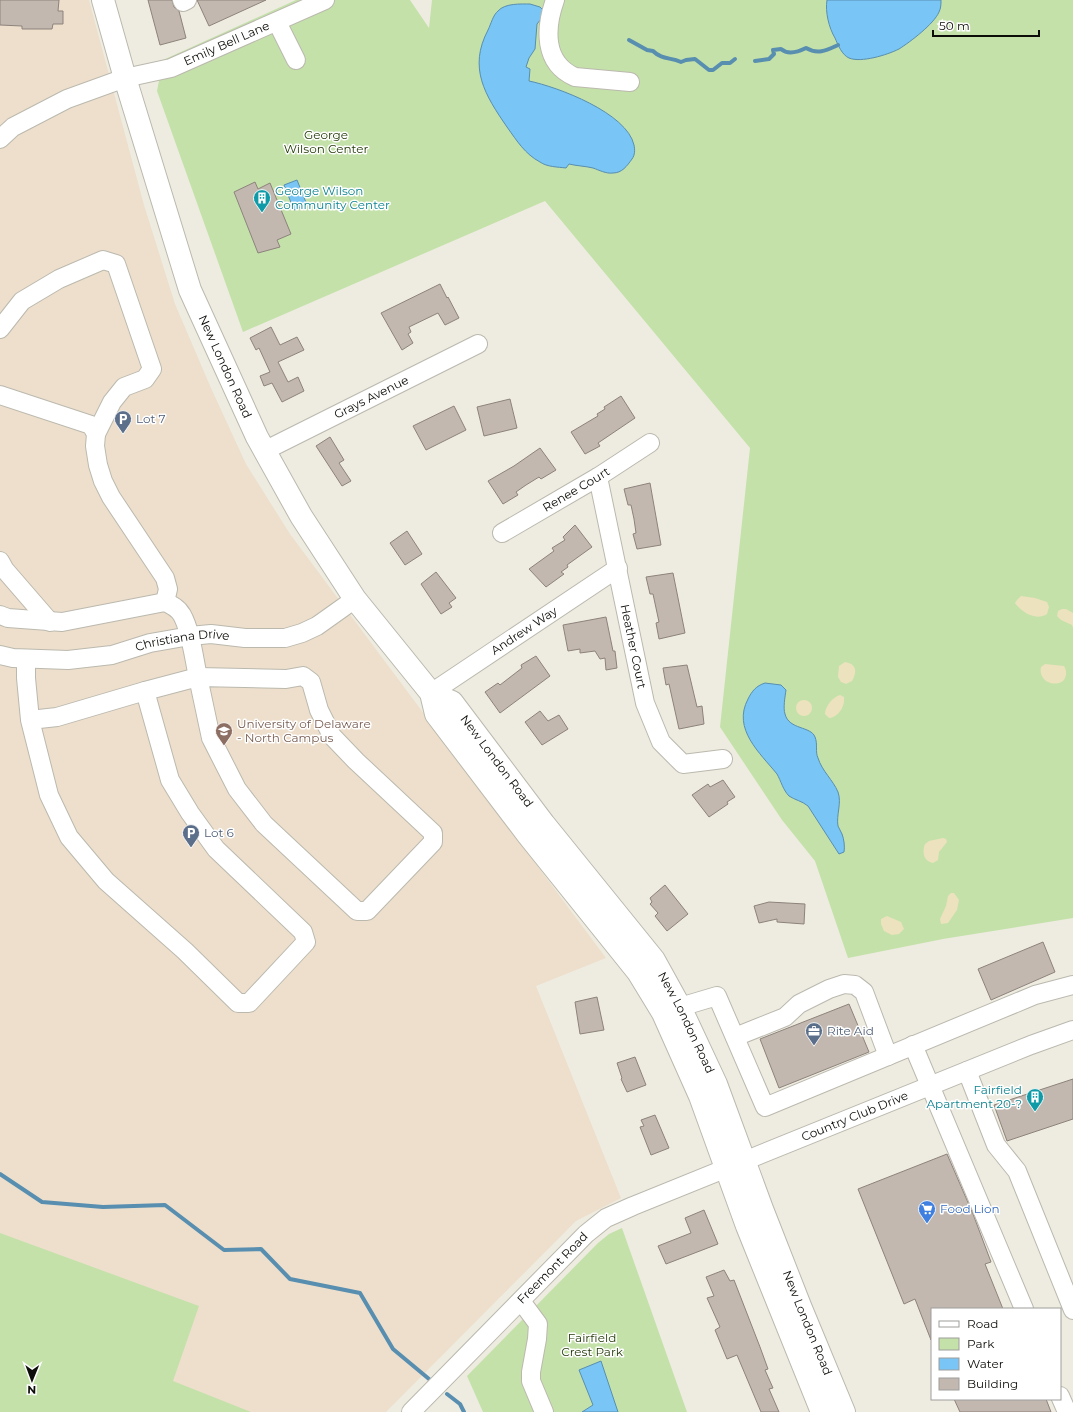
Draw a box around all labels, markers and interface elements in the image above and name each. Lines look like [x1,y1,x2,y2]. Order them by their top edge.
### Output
scale bar [933,12,1039,38]
street label: Emily Bell Lane [181,18,272,69]
text: 50 m [939,18,970,33]
park label: George Wilson Center [284,127,368,156]
place label: George Wilson Community Center [275,183,390,212]
building icon: George Wilson Community Center [252,188,272,213]
street label: New London Road [195,313,255,420]
street label: Grays Avenue [331,372,411,422]
parking icon: Lot 7 [113,409,133,434]
place label: Lot 7 [136,411,166,426]
street label: Renee Court [540,463,612,515]
street label: Andrew Way [488,603,560,658]
street label: Heather Court [618,603,650,690]
street label: Christiana Drive [133,626,230,654]
street label: New London Road [457,712,537,810]
place label: University of Delaware - North Campus [237,716,371,745]
school or university icon: University of Delaware - North Campus [214,721,234,746]
parking icon: Lot 6 [181,823,201,848]
place label: Lot 6 [204,825,234,840]
street label: New London Road [655,969,718,1076]
office icon: Rite Aid [804,1021,824,1046]
place label: Rite Aid [827,1023,874,1038]
place label: Fairfield Apartment 20-? [927,1082,1022,1111]
building icon: Fairfield Apartment 20-? [1025,1087,1045,1112]
street label: Country Club Drive [799,1088,910,1144]
supermarket icon: Food Lion [917,1199,937,1224]
place label: Food Lion [940,1201,1000,1216]
street label: Freemont Road [514,1229,591,1307]
street label: New London Road [780,1268,836,1377]
legend [931,1308,1061,1400]
text: Road [967,1316,998,1331]
park label: Fairfield Crest Park [561,1330,624,1359]
text: Park [967,1336,995,1351]
text: Water [967,1356,1004,1371]
north arrow [12,1360,52,1400]
text: Building [967,1376,1018,1391]
text: N [27,1383,36,1397]

